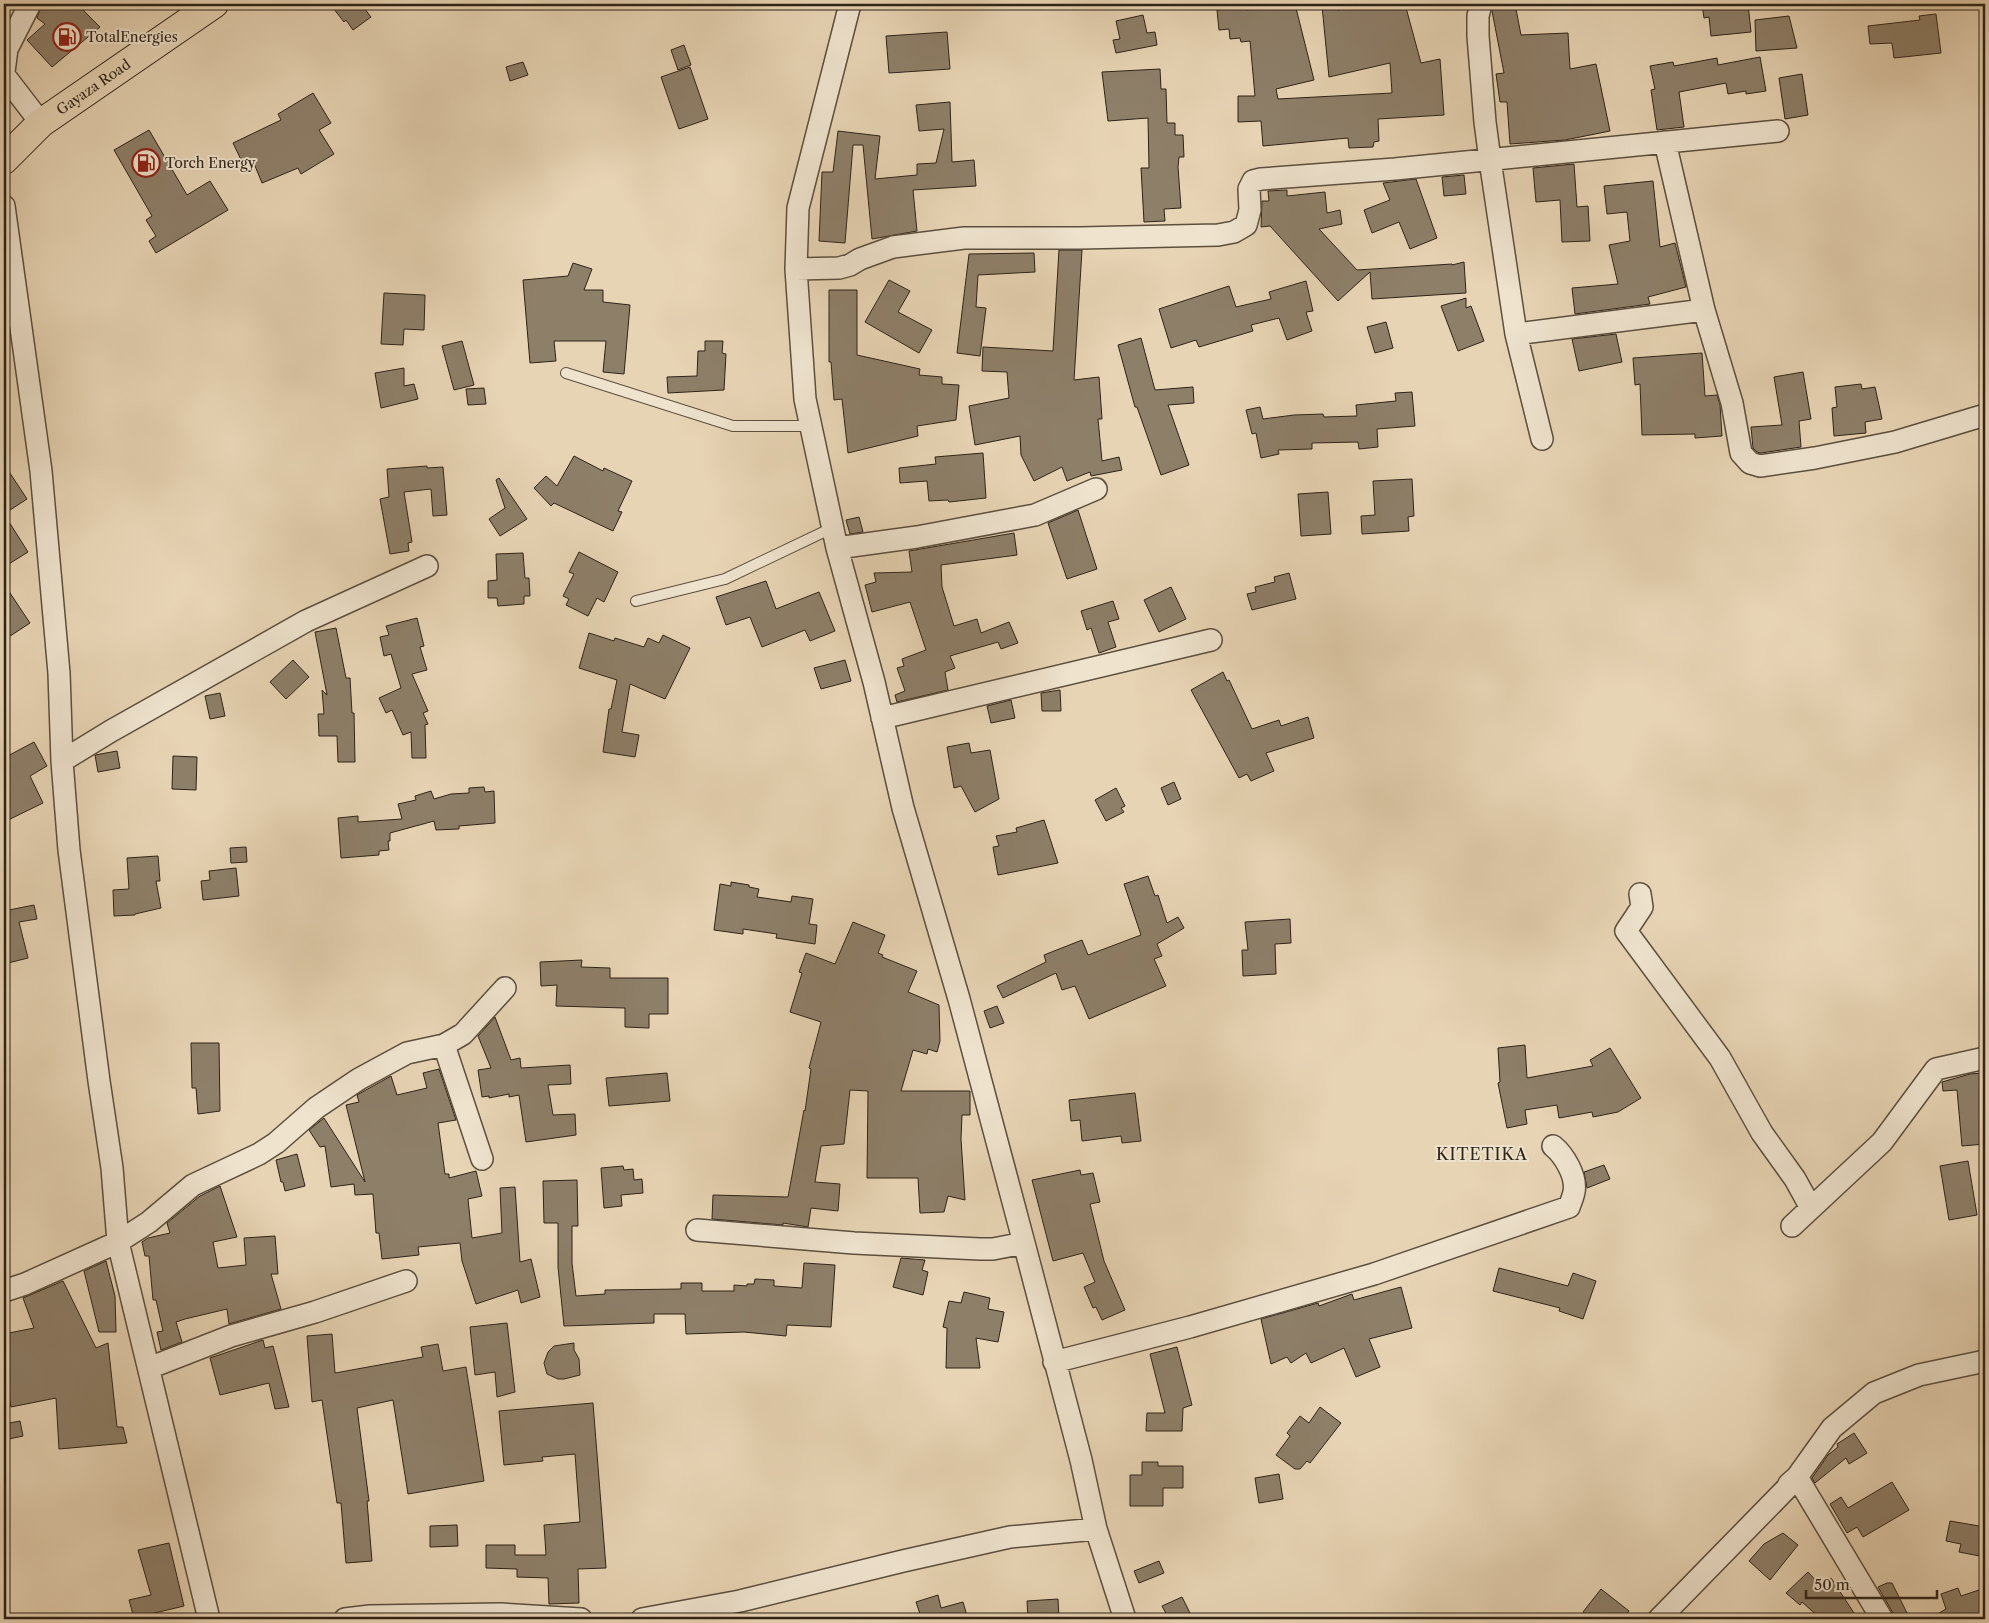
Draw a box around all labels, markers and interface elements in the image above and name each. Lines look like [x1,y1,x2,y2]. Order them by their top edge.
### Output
fuel station icon: TotalEnergies [52,22,82,52]
place label: TotalEnergies [86,28,178,46]
street label: Gayaza Road [53,55,134,119]
fuel station icon: Torch Energy [131,148,161,178]
place label: Torch Energy [165,154,256,172]
district label: KITETIKA [1436,1144,1528,1164]
scale bar [1806,1568,1938,1600]
text: 50 m [1814,1575,1850,1594]

